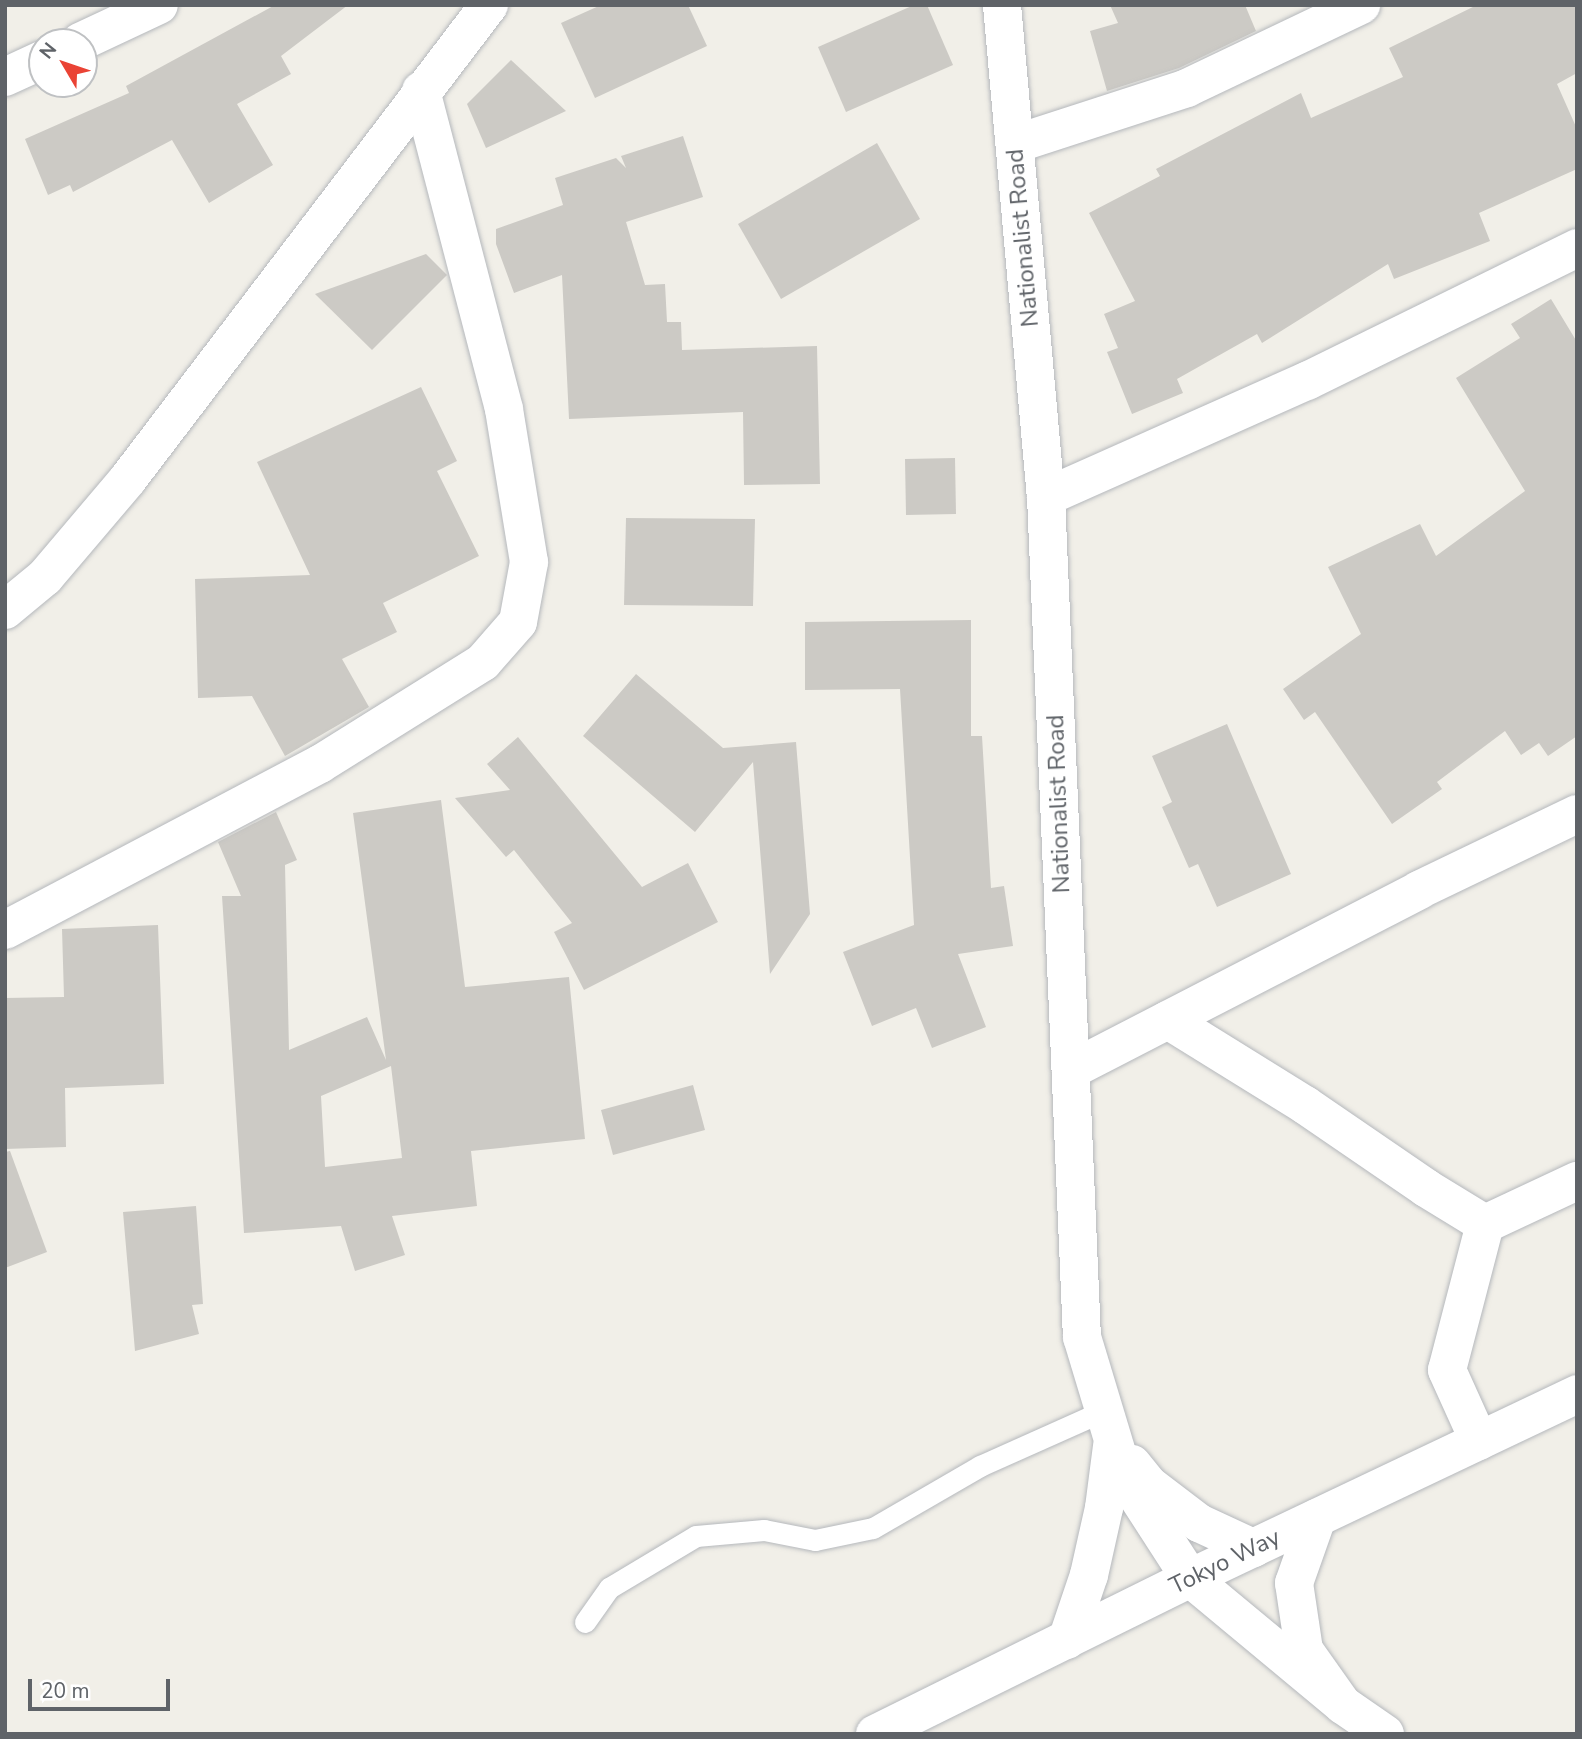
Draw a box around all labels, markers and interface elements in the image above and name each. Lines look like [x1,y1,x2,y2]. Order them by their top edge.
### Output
north arrow [28,28,98,98]
text: N [34,37,63,65]
street label: Nationalist Road [1001,148,1045,328]
street label: Nationalist Road [1041,714,1077,894]
street label: Tokyo Way [1165,1523,1285,1601]
scale bar [32,1666,173,1710]
text: 20 m [41,1677,90,1705]

